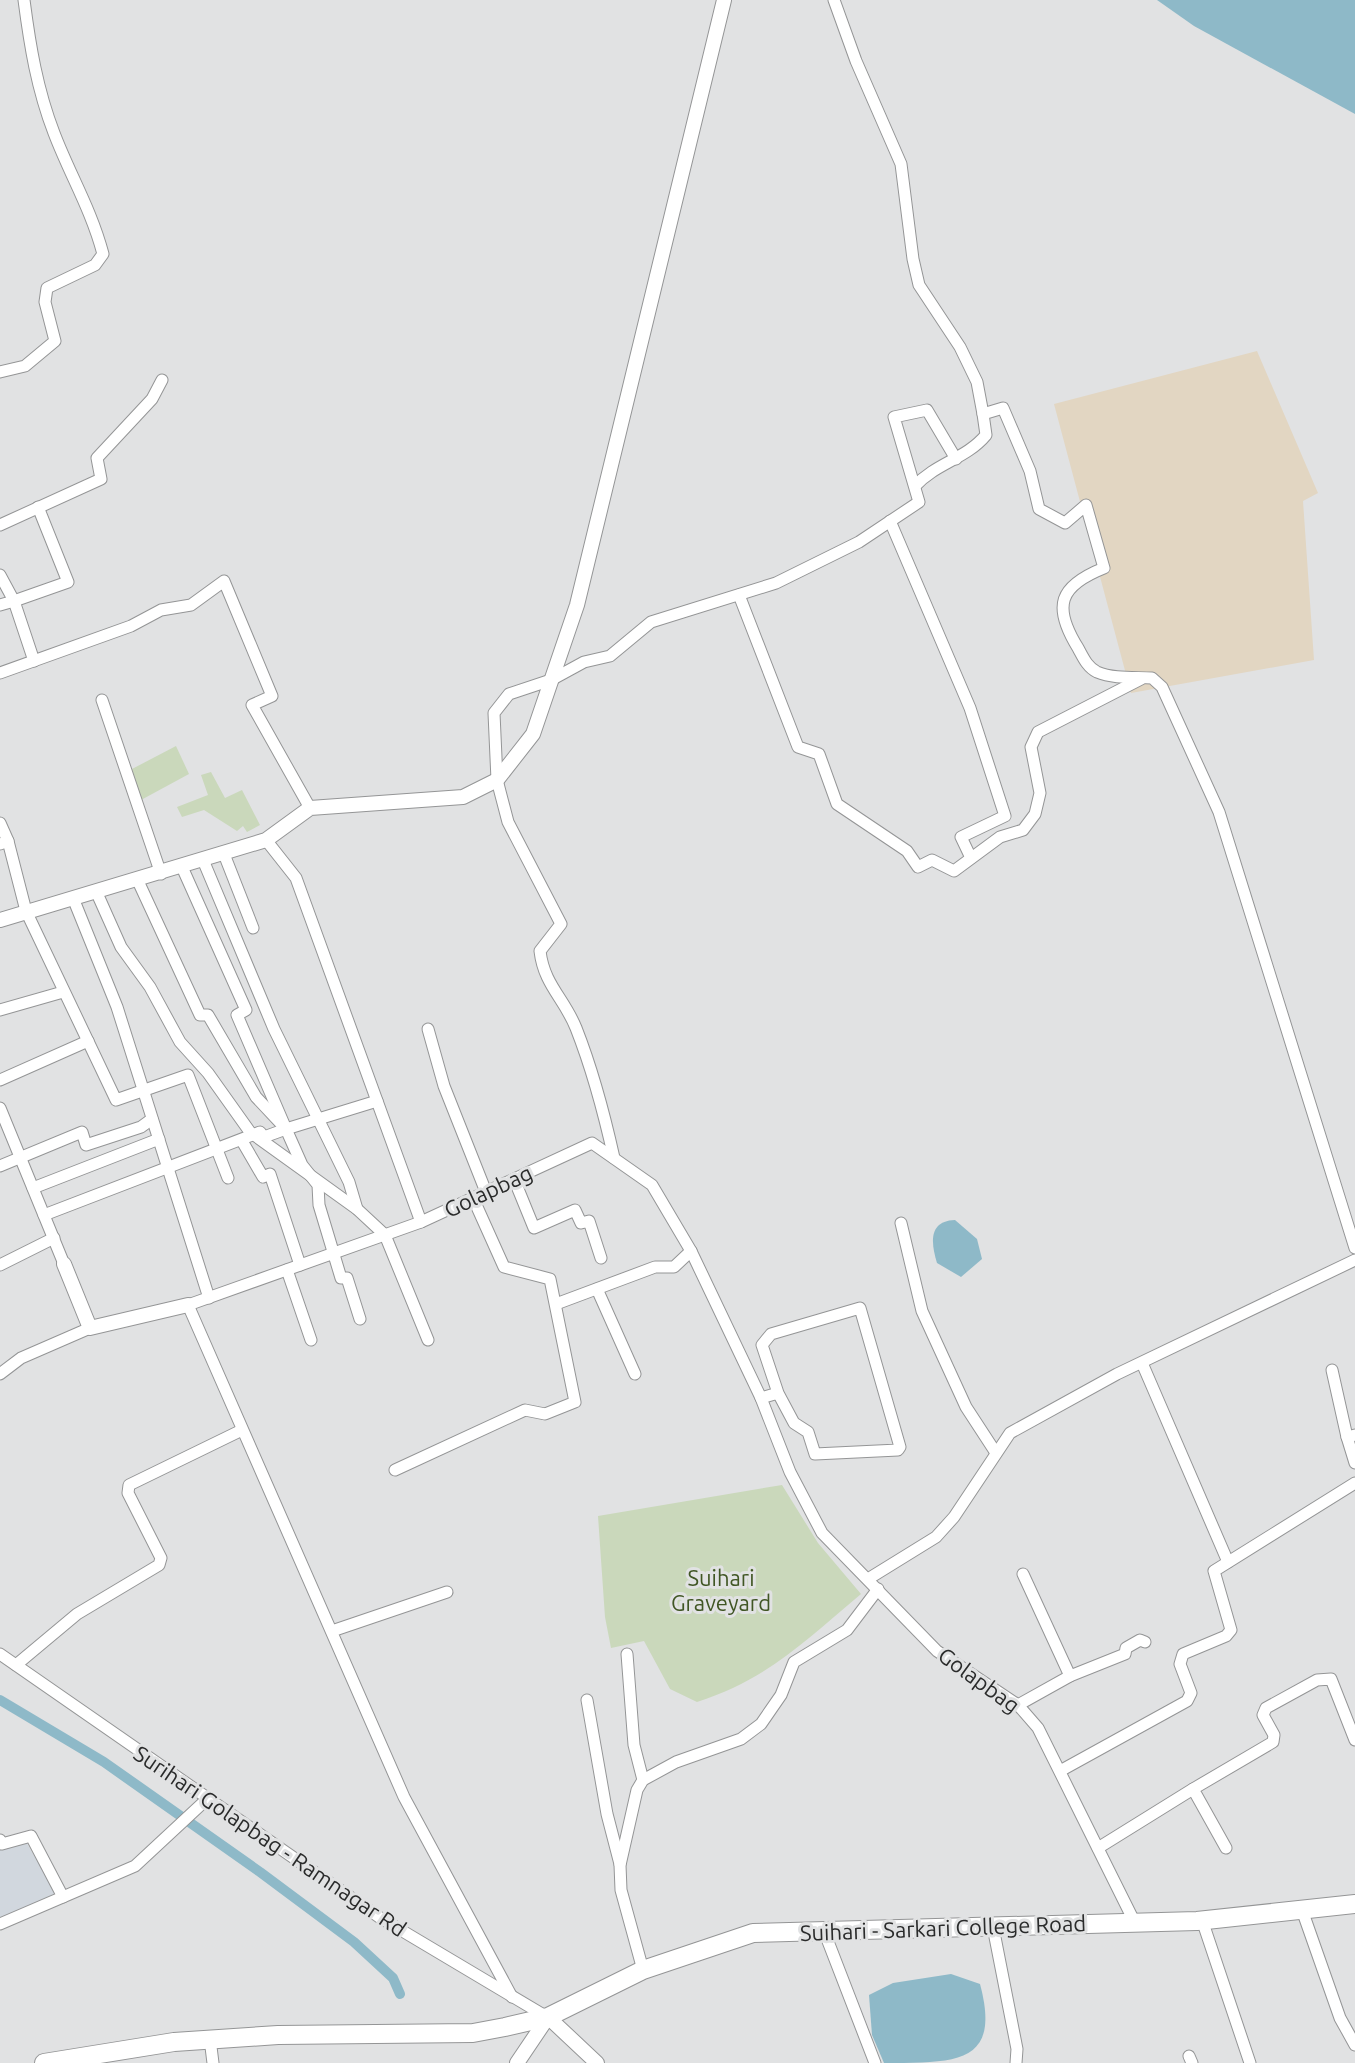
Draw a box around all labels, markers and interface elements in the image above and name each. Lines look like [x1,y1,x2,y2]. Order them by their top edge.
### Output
street label: Golapbag [440,1159,536,1222]
park label: Suihari Graveyard [671,1565,771,1615]
street label: Golapbag [934,1642,1025,1717]
street label: Surihari Golapbag - Ramnagar Rd [129,1740,411,1941]
street label: Suihari - Sarkari College Road [799,1910,1086,1945]

